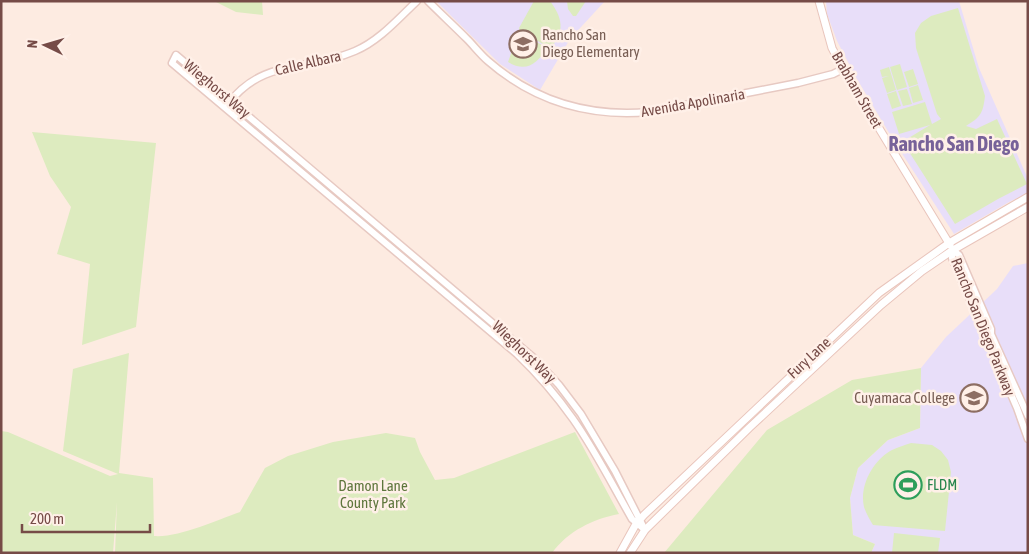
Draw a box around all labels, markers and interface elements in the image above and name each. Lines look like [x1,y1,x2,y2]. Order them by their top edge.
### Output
north arrow [20,20,70,70]
place label: Rancho San Diego Elementary [542,26,640,60]
school or university icon: Rancho San Diego Elementary [508,29,538,59]
text: N [24,39,40,49]
street label: Calle Albara [273,47,342,78]
street label: Brabham Street [829,49,886,131]
street label: Wieghorst Way [181,56,254,121]
street label: Avenida Apolinaria [640,85,746,120]
district label: Rancho San Diego [889,132,1019,155]
street label: Rancho San Diego Parkway [948,255,1019,398]
street label: Wieghorst Way [489,317,560,386]
street label: Fury Lane [784,333,834,382]
school or university icon: Cuyamaca College [959,383,989,413]
place label: Cuyamaca College [854,389,955,406]
sports icon: FLDM [893,470,923,500]
place label: FLDM [927,476,957,493]
park label: Damon Lane County Park [338,477,408,511]
scale bar [22,502,150,534]
text: 200 m [30,510,64,527]

